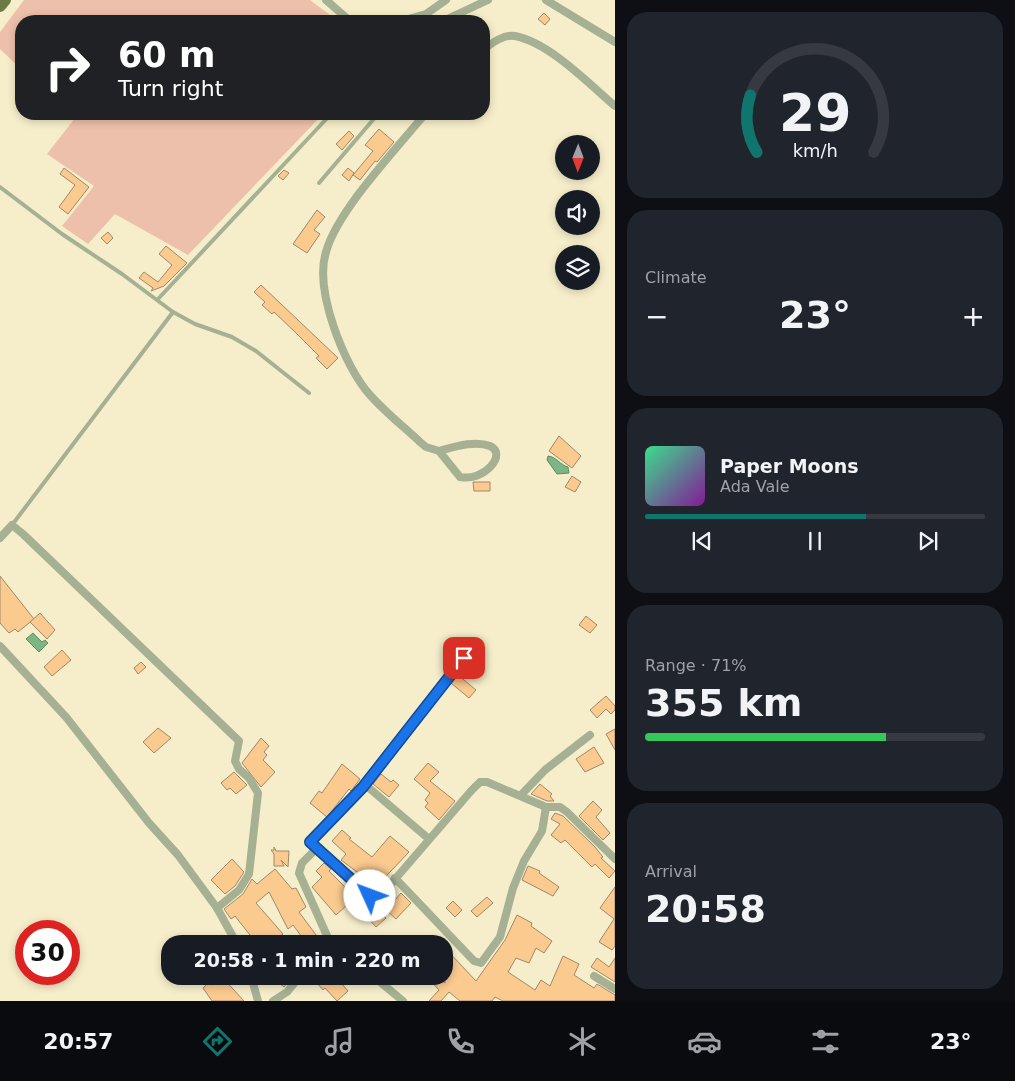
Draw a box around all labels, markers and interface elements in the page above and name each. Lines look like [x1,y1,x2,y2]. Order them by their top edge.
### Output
icon: right [35,35,100,100]
text: 60 m [118,35,215,75]
text: Turn right [118,76,223,101]
text: 29 [779,83,851,143]
north arrow [555,135,600,180]
map controls [555,135,600,290]
text: km/h [792,140,838,161]
button: sound [555,190,600,235]
button: layers [555,245,600,290]
text: Climate [645,268,707,287]
text: 23° [779,293,851,337]
text: − [645,300,668,333]
text: + [962,300,985,333]
text: Paper Moons [720,455,859,477]
text: Ada Vale [720,477,790,496]
icon: previous [688,527,716,555]
icon: pause [801,527,829,555]
icon: next [914,527,942,555]
pin [443,637,485,679]
icon: arrive [450,644,478,672]
text: Range · 71% [645,656,747,675]
text: 355 km [645,681,802,725]
text: Arrival [645,862,697,881]
position arrow [343,869,395,921]
text: 20:58 [645,887,766,931]
speed limit sign: 30 [15,920,80,985]
text: 20:58 · 1 min · 220 m [193,949,421,971]
icon: directions [200,1024,235,1059]
icon: music [322,1024,357,1059]
icon: phone [443,1024,478,1059]
icon: climate [565,1024,600,1059]
icon: car [687,1024,722,1059]
icon: filters [808,1024,843,1059]
text: 20:57 [43,1029,113,1054]
text: 23° [930,1029,972,1054]

